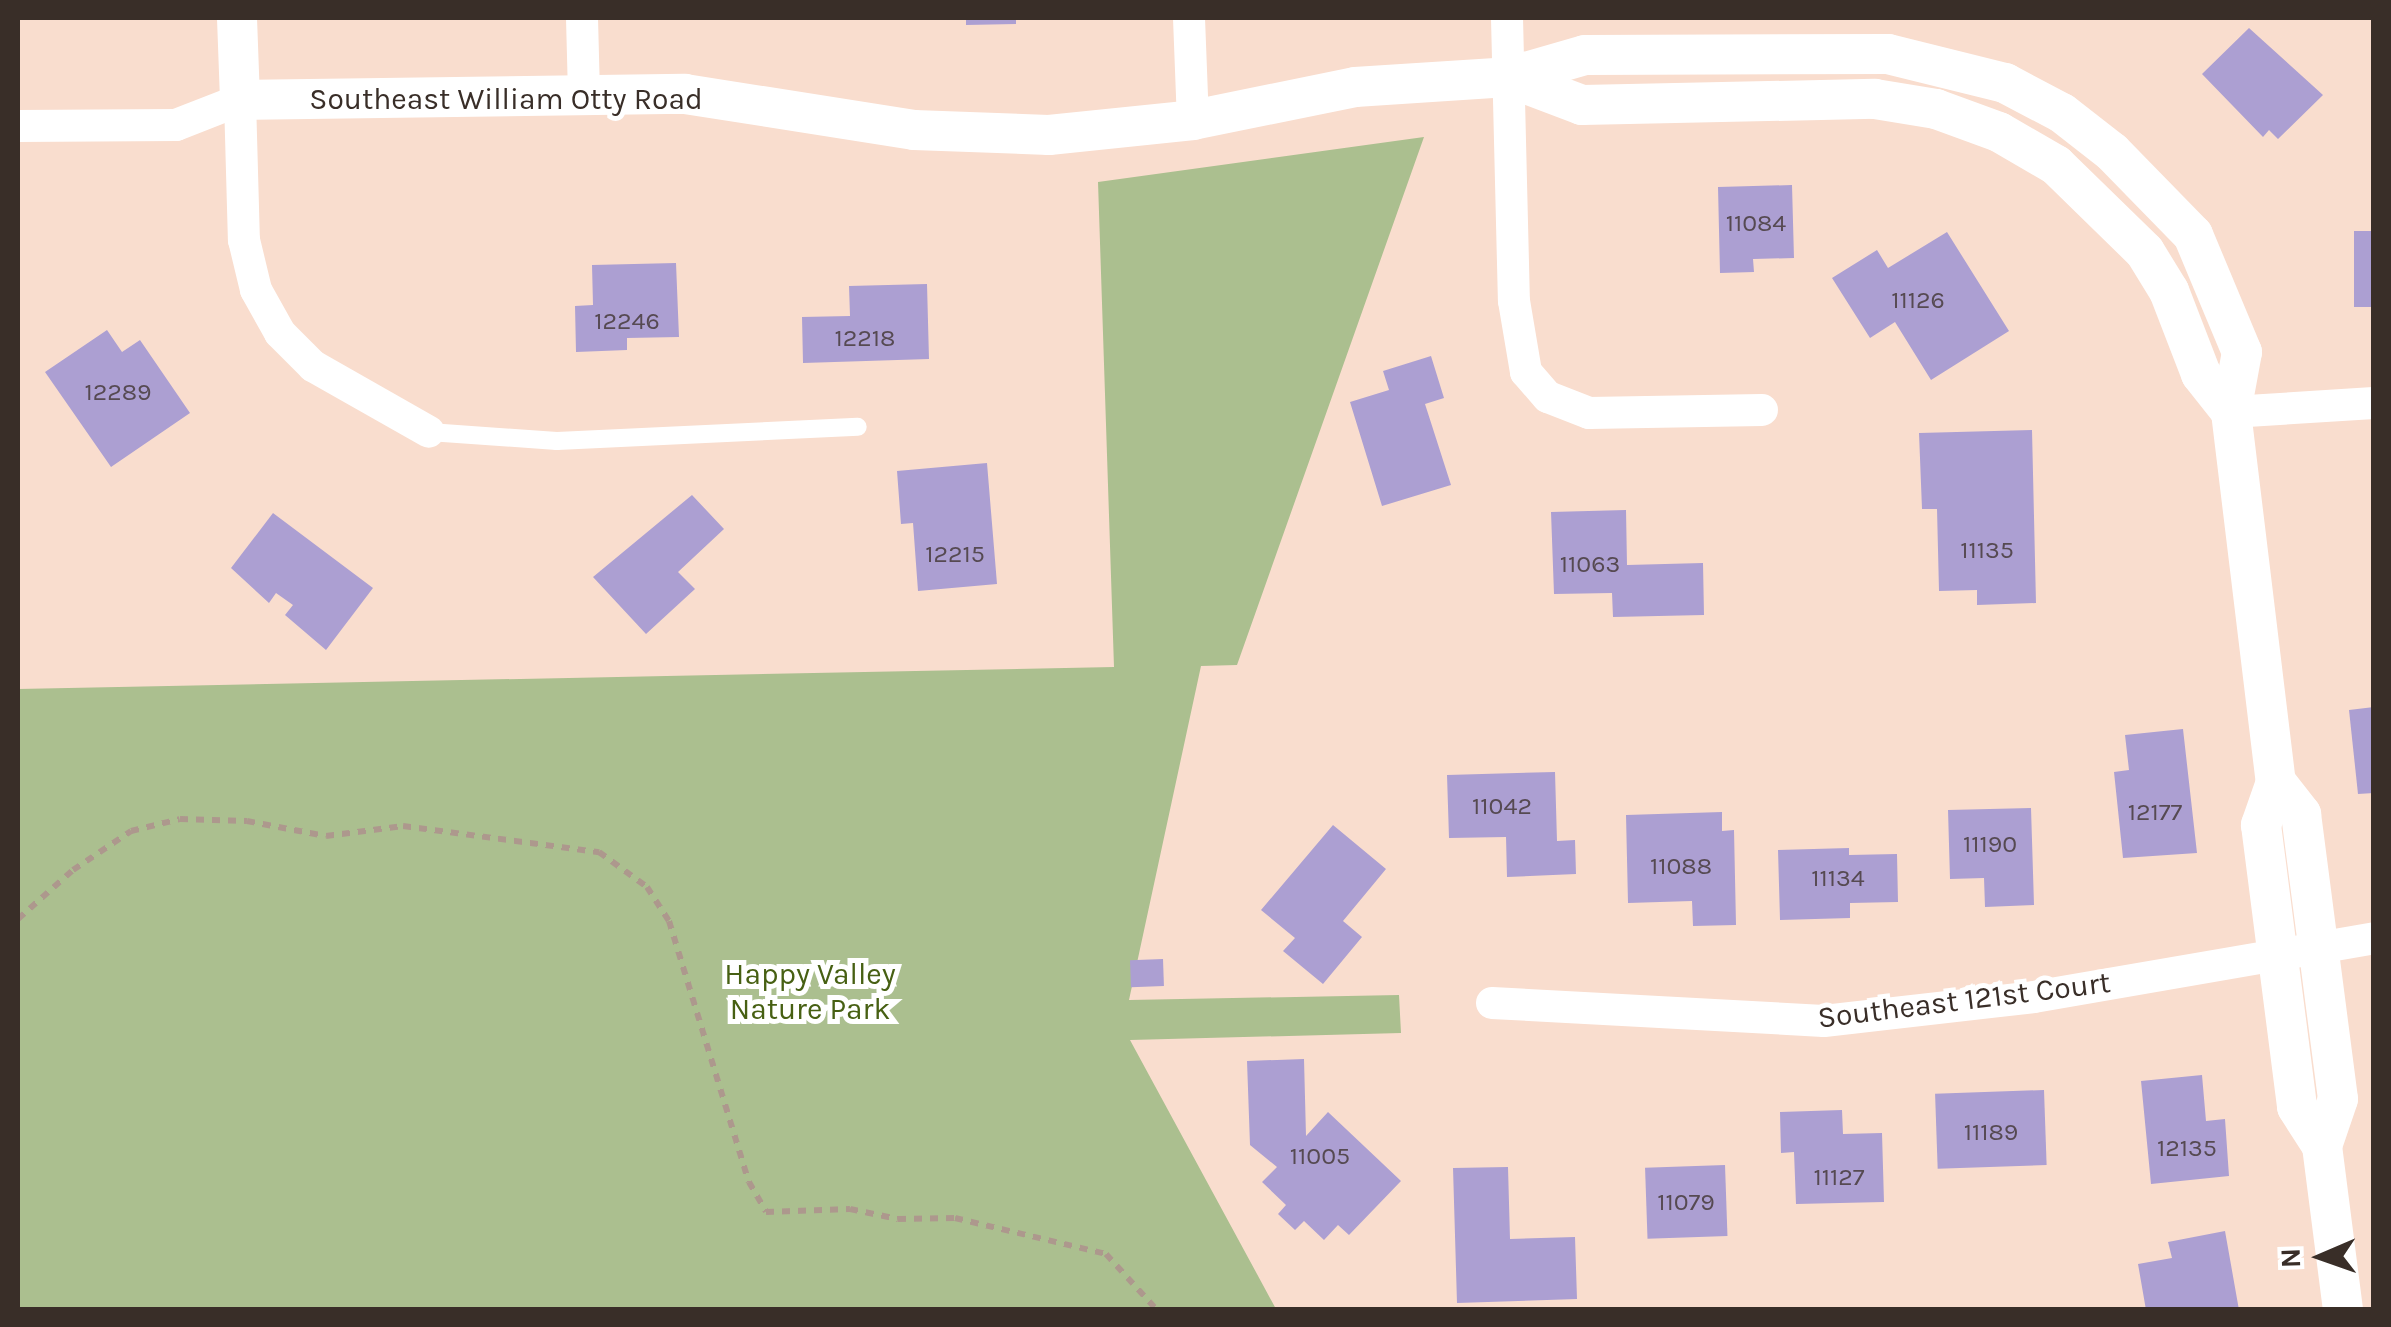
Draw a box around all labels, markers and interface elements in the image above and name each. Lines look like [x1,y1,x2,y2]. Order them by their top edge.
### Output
street label: Southeast William Otty Road [309,81,703,117]
house number: 11084 [1726,208,1786,238]
house number: 11126 [1891,285,1945,315]
house number: 12246 [594,306,660,336]
house number: 12218 [835,323,895,353]
house number: 12289 [84,377,152,407]
house number: 11135 [1960,535,2014,565]
house number: 12215 [925,539,985,569]
house number: 11063 [1560,549,1620,579]
house number: 11042 [1472,791,1532,821]
house number: 12177 [2128,797,2182,827]
house number: 11190 [1963,829,2017,859]
house number: 11088 [1650,851,1712,881]
house number: 11134 [1811,863,1865,893]
park label: Happy Valley Nature Park [724,956,896,1026]
street label: Southeast 121st Court [1816,964,2112,1036]
house number: 11189 [1964,1117,2018,1147]
house number: 12135 [2157,1133,2217,1163]
house number: 11005 [1290,1141,1350,1171]
house number: 11127 [1813,1162,1865,1192]
house number: 11079 [1657,1187,1715,1217]
north arrow [2271,1207,2371,1307]
text: N [2274,1247,2307,1269]

